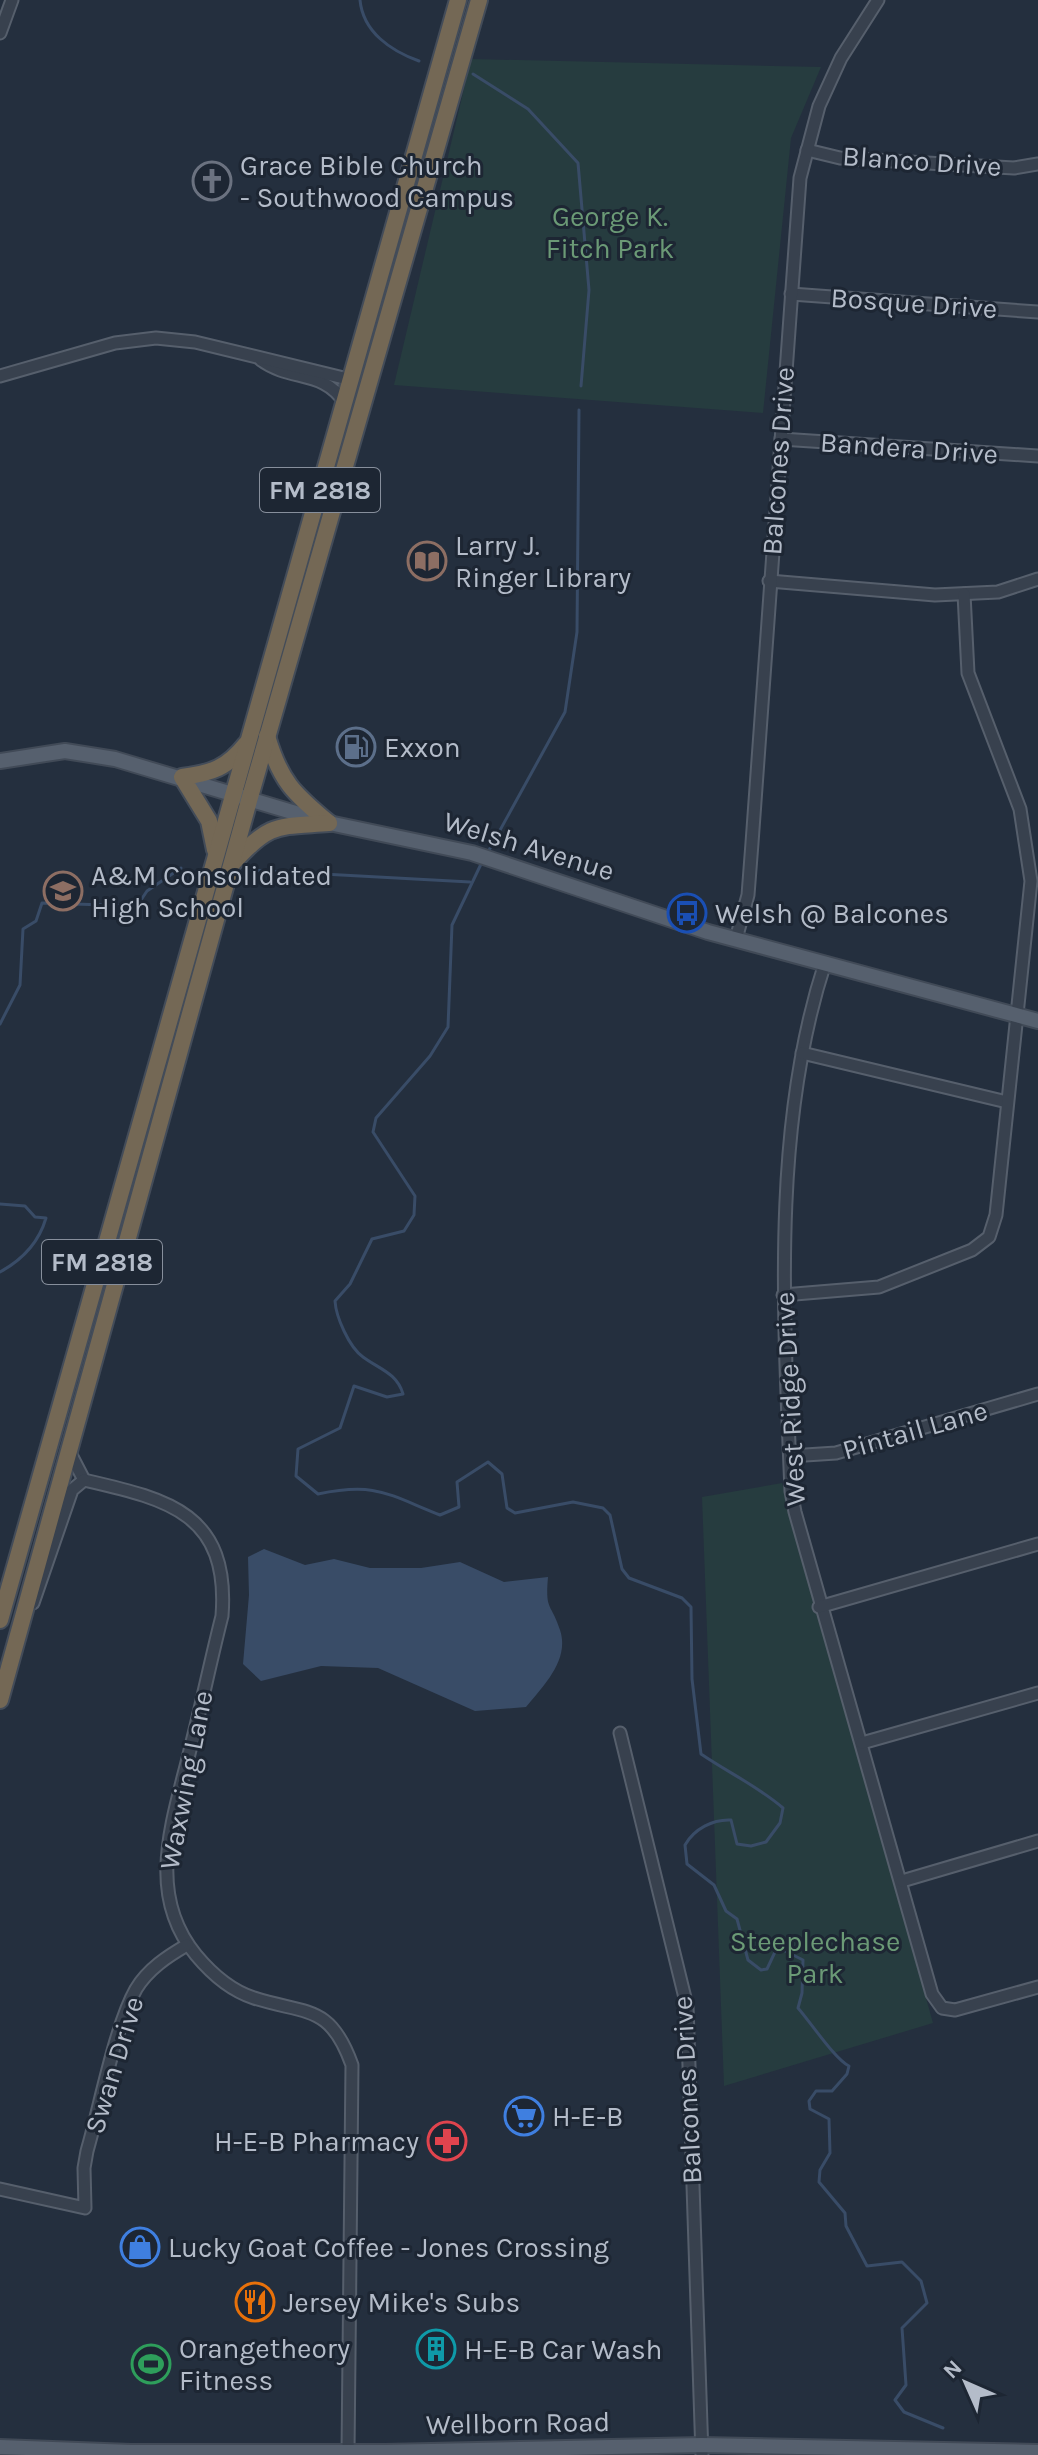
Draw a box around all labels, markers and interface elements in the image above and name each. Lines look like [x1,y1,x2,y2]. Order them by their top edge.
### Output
street label: Blanco Drive [841,139,1003,183]
place label: Grace Bible Church - Southwood Campus [240,149,514,214]
church icon: Grace Bible Church - Southwood Campus [191,160,233,202]
park label: George K. Fitch Park [546,200,674,265]
street label: Bosque Drive [829,281,999,325]
street label: Balcones Drive [755,366,801,556]
street label: Bandera Drive [819,425,999,471]
road number: FM 2818 [260,468,380,512]
place label: Larry J. Ringer Library [455,529,631,594]
library icon: Larry J. Ringer Library [406,540,448,582]
fuel station icon: Exxon [335,726,377,768]
place label: Exxon [384,731,461,764]
street label: Welsh Avenue [440,804,618,888]
place label: A&M Consolidated High School [91,859,332,924]
school or university icon: A&M Consolidated High School [42,870,84,912]
bus stop icon: Welsh @ Balcones [666,892,708,934]
place label: Welsh @ Balcones [715,897,949,930]
road number: FM 2818 [42,1240,162,1284]
street label: West Ridge Drive [768,1291,812,1507]
street label: Pintail Lane [839,1394,991,1466]
street label: Waxwing Lane [152,1688,220,1872]
park label: Steeplechase Park [730,1925,900,1990]
street label: Swan Drive [78,1992,150,2138]
street label: Balcones Drive [666,1995,708,2185]
supermarket icon: H-E-B [503,2095,545,2137]
place label: H-E-B [552,2100,623,2133]
pharmacy icon: H-E-B Pharmacy [426,2120,468,2162]
place label: H-E-B Pharmacy [214,2125,419,2158]
shop icon: Lucky Goat Coffee - Jones Crossing [119,2226,161,2268]
place label: Lucky Goat Coffee - Jones Crossing [168,2231,609,2264]
restaurant icon: Jersey Mike's Subs [234,2281,276,2323]
place label: Jersey Mike's Subs [283,2286,520,2319]
building icon: H-E-B Car Wash [415,2328,457,2370]
place label: Orangetheory Fitness [179,2332,350,2397]
place label: H-E-B Car Wash [464,2333,663,2366]
sports icon: Orangetheory Fitness [130,2343,172,2385]
north arrow [926,2343,1006,2423]
text: N [938,2355,967,2384]
street label: Wellborn Road [426,2405,610,2441]

